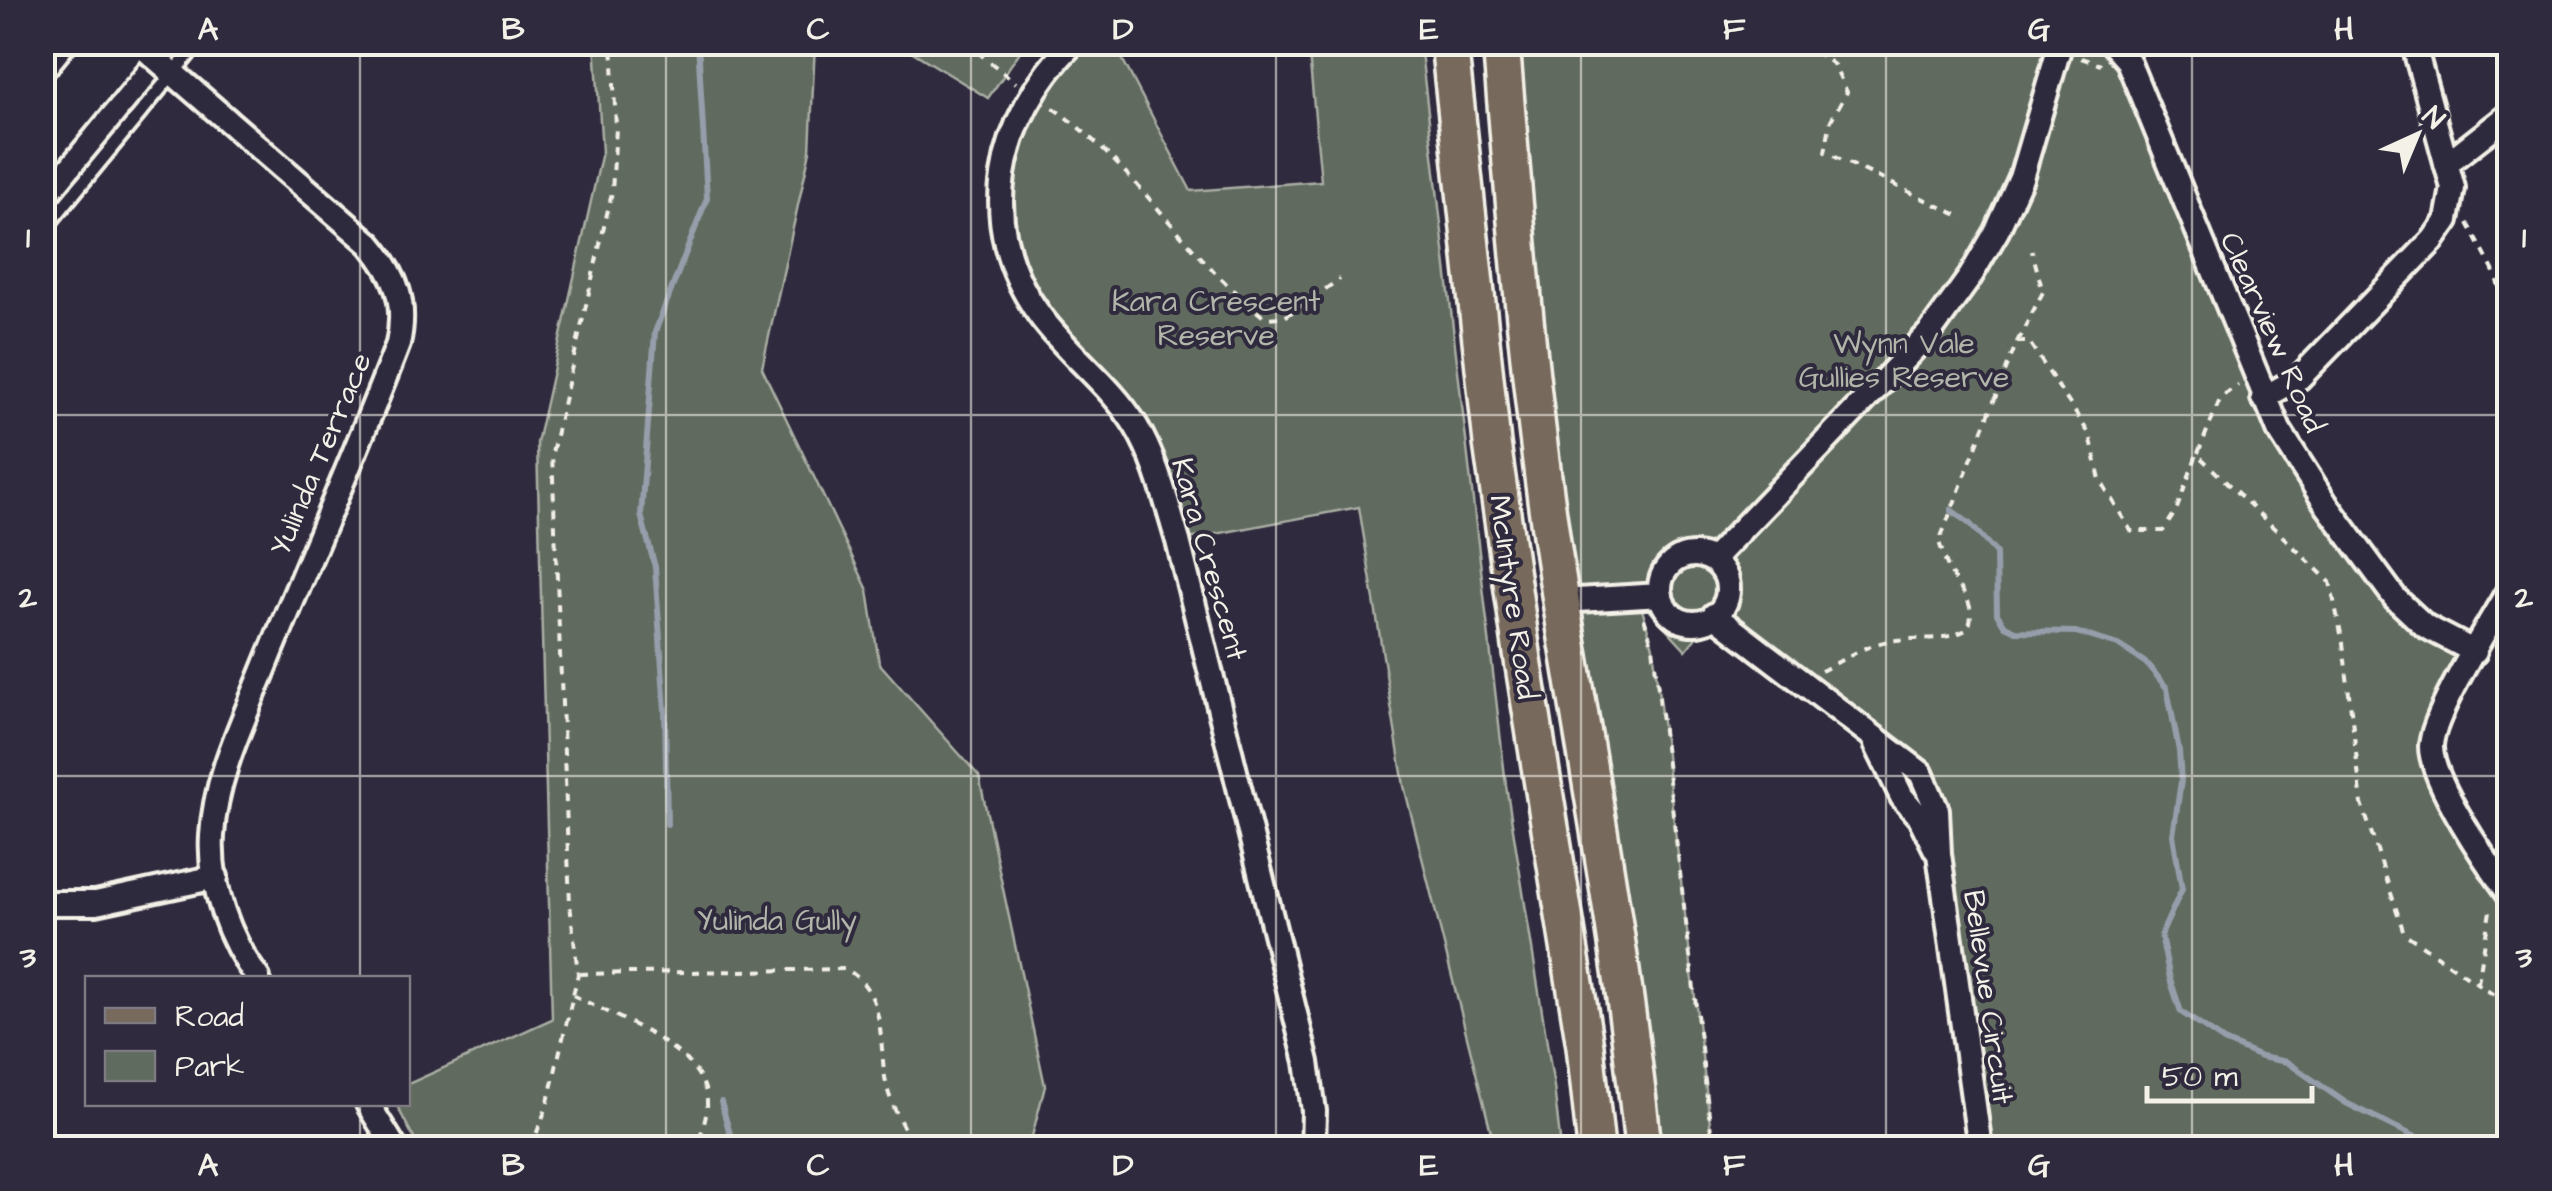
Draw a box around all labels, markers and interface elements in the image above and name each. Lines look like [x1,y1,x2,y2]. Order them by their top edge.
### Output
text: A [198,7,219,52]
text: B [502,7,525,52]
text: C [807,7,830,52]
text: D [1113,7,1134,52]
text: E [1420,7,1439,52]
text: F [1723,7,1746,52]
text: G [2028,7,2051,52]
text: H [2334,7,2354,52]
north arrow [2367,85,2467,185]
text: N [2413,98,2454,139]
text: 1 [26,215,30,260]
text: 1 [2522,215,2526,260]
street label: Clearview Road [2209,225,2335,439]
park label: Kara Crescent Reserve [1112,281,1320,357]
park label: Wynn Vale Gullies Reserve [1799,323,2009,399]
street label: Yulinda Terrace [259,346,383,562]
street label: Kara Crescent [1160,453,1258,665]
street label: McIntyre Road [1477,492,1548,702]
text: 2 [18,575,38,620]
text: 2 [2514,575,2534,620]
street label: Bellevue Circuit [1952,888,2024,1107]
park label: Yulinda Gully [697,900,857,943]
text: 3 [19,935,37,980]
text: 3 [2515,935,2533,980]
legend [85,976,410,1106]
text: Road [175,996,244,1038]
scale bar [2147,1041,2312,1103]
text: Park [175,1046,244,1088]
text: 50 m [2162,1056,2238,1098]
text: A [198,1143,219,1188]
text: B [502,1143,525,1188]
text: C [807,1143,830,1188]
text: D [1113,1143,1134,1188]
text: E [1420,1143,1439,1188]
text: F [1723,1143,1746,1188]
text: G [2028,1143,2051,1188]
text: H [2334,1143,2354,1188]

